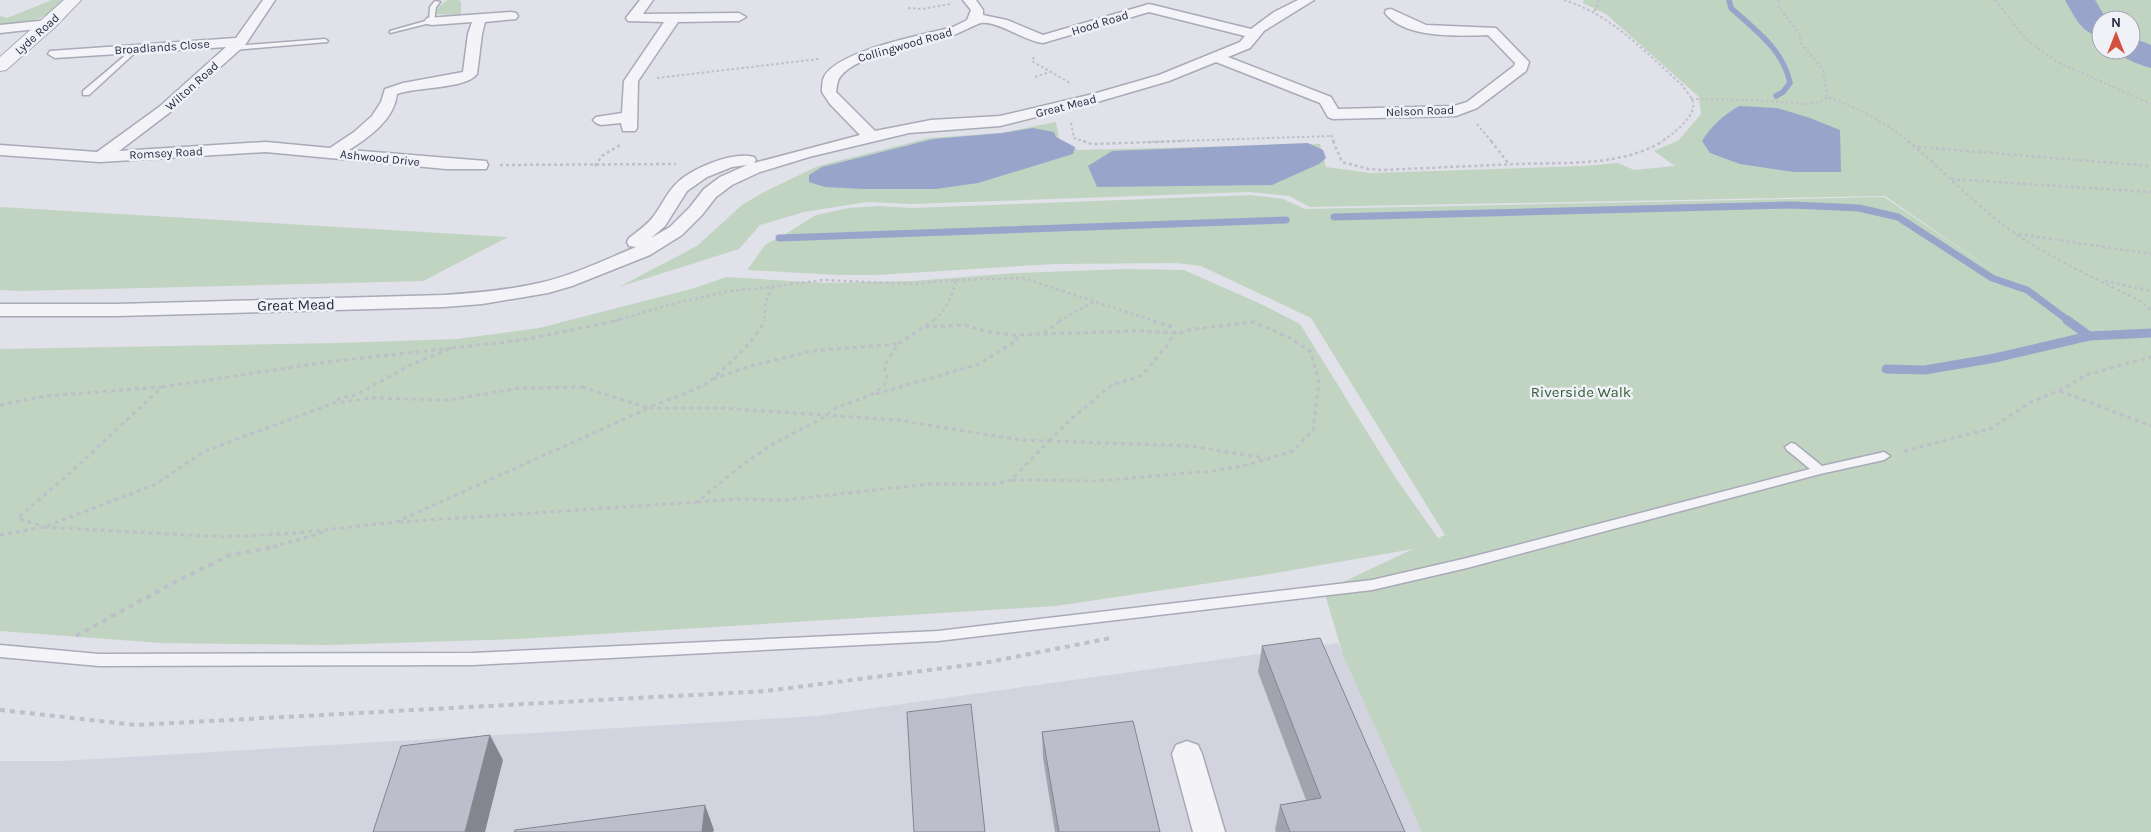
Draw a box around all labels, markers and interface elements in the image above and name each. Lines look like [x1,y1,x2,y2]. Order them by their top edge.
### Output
street label: Hood Road [1070,8,1130,38]
north arrow [2091,10,2141,60]
street label: Lyde Road [12,11,62,57]
text: N [2111,14,2121,31]
street label: Collingwood Road [856,25,954,65]
street label: Broadlands Close [114,37,210,57]
street label: Wilton Road [163,59,221,113]
street label: Great Mead [1034,92,1098,120]
street label: Nelson Road [1386,103,1454,119]
street label: Romsey Road [129,144,203,162]
street label: Ashwood Drive [339,147,421,169]
street label: Great Mead [257,295,335,315]
park label: Riverside Walk [1531,383,1631,401]

